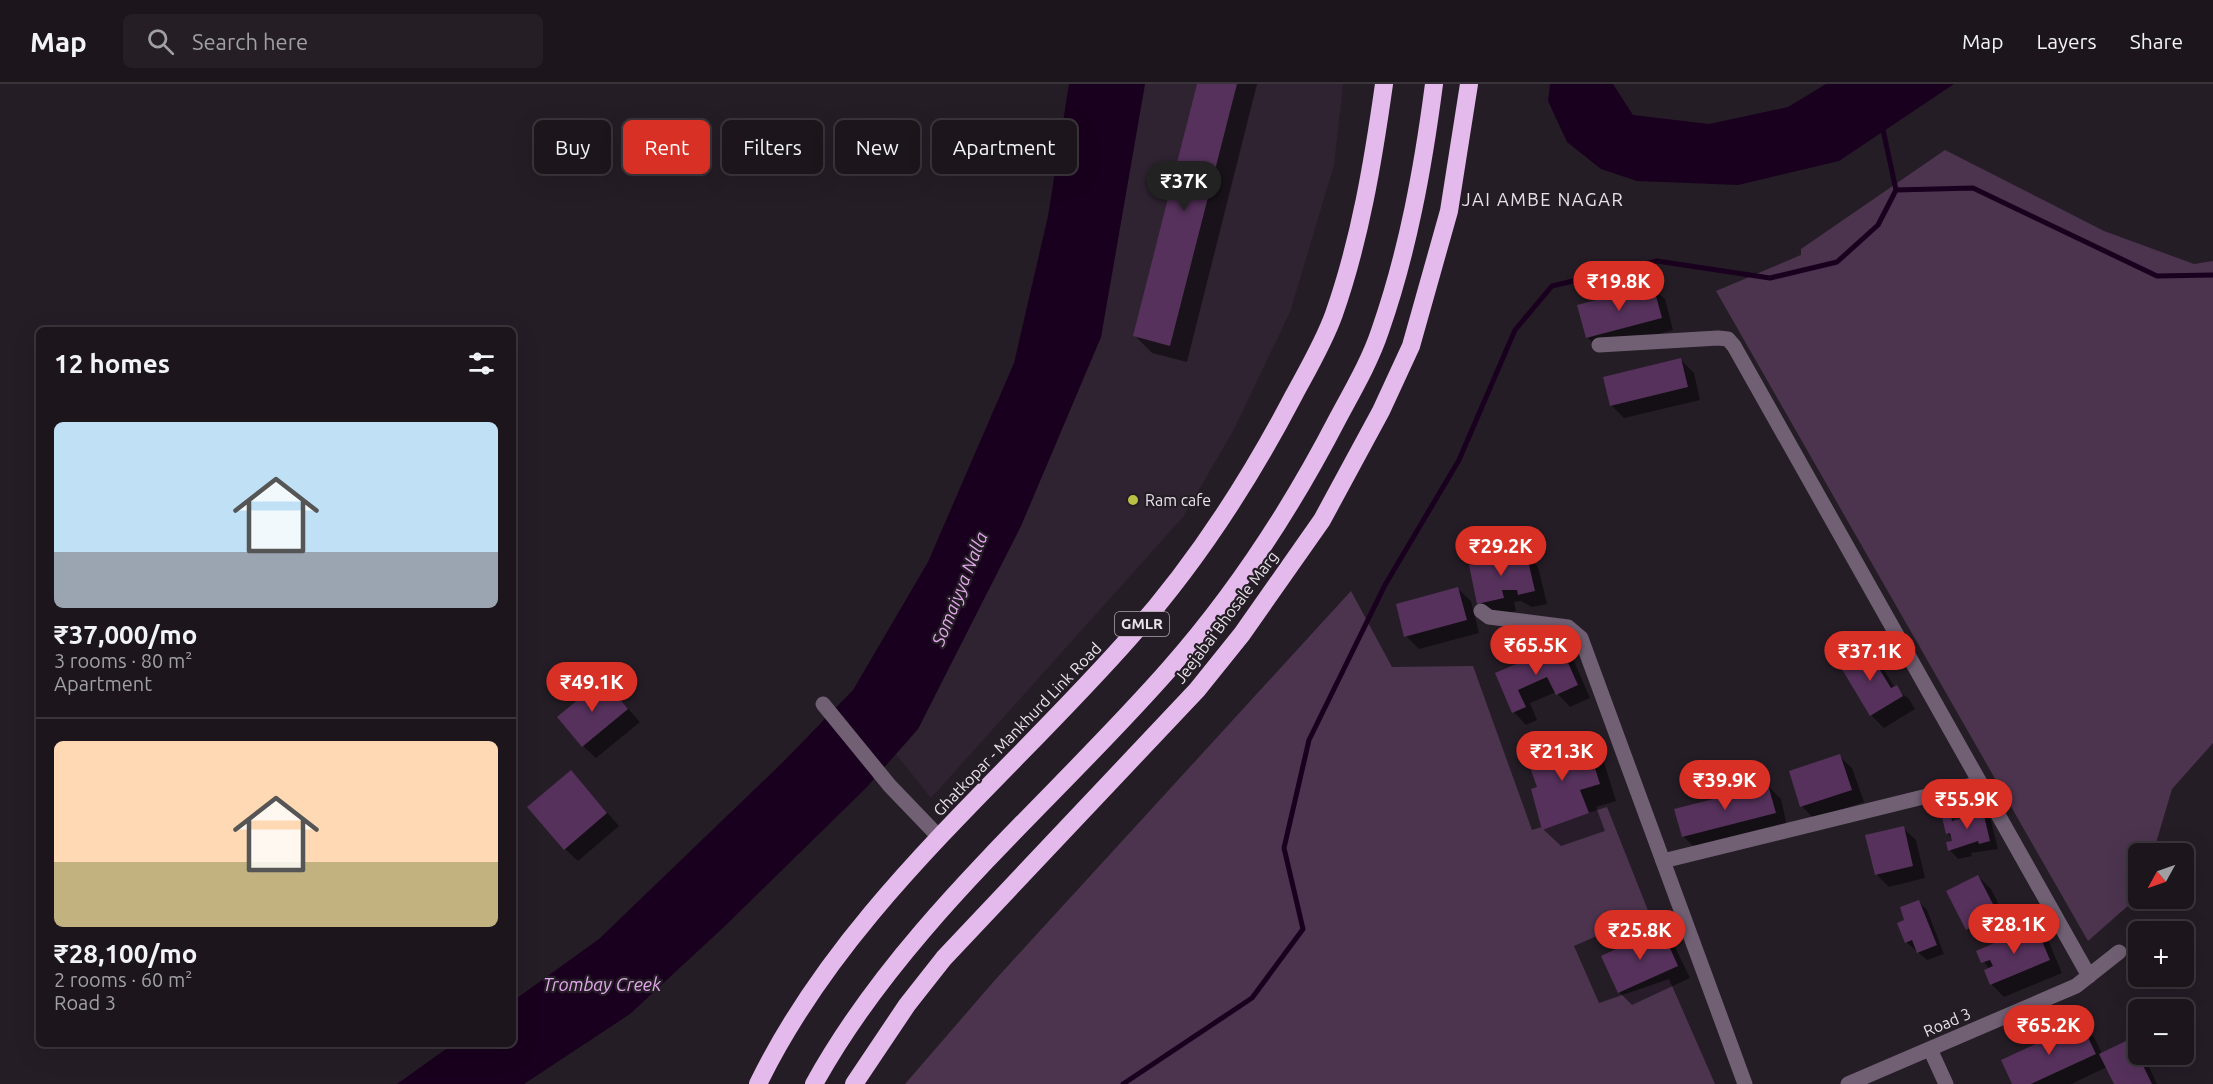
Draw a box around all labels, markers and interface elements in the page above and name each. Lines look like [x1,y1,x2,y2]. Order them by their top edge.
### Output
search box [123,14,543,68]
icon: search [144,25,177,58]
text: Map [30,26,87,57]
text: Search here [192,29,308,54]
text: Map [1962,29,2003,53]
text: Layers [2036,29,2097,53]
text: Share [2130,29,2183,53]
chip: Buy [534,120,611,174]
chip: Rent [623,120,710,174]
chip: Filters [722,120,823,174]
chip: New [835,120,920,174]
chip: Apartment [932,120,1077,174]
pin: ₹37K [1148,161,1220,212]
text: ₹37K [1160,169,1208,192]
district label: JAI AMBE NAGAR [1462,189,1624,209]
pin: ₹19.8K [1570,261,1668,312]
text: ₹19.8K [1587,269,1651,292]
icon: filters [465,347,498,380]
text: 12 homes [54,349,170,378]
icon: home [222,461,330,569]
place label: Ram cafe [1145,491,1211,509]
marker: Ram cafe [1126,493,1140,507]
pin: ₹29.2K [1452,526,1550,577]
water label: Somaiyya Nalla [927,529,991,649]
text: ₹29.2K [1469,534,1533,557]
street label: Jeejabai Bhosale Marg [1170,547,1282,687]
road number: GMLR [1115,612,1169,636]
text: ₹37,000/mo [54,620,197,649]
pin: ₹65.5K [1487,625,1585,676]
pin: ₹37.1K [1821,631,1919,682]
text: ₹65.5K [1504,633,1568,656]
street label: Ghatkopar - Mankhurd Link Road [929,639,1105,819]
text: ₹37.1K [1838,639,1902,662]
text: 3 rooms · 80 m² [54,649,192,672]
pin: ₹49.1K [543,662,641,713]
text: ₹49.1K [560,670,624,693]
text: Apartment [54,672,152,695]
pin: ₹21.3K [1513,731,1611,782]
text: ₹21.3K [1530,739,1594,762]
pin: ₹39.9K [1676,760,1774,811]
text: ₹39.9K [1693,768,1757,791]
pin: ₹55.9K [1918,779,2016,830]
icon: home [222,780,330,888]
text: ₹55.9K [1935,787,1999,810]
north arrow [2128,843,2194,909]
map controls [2128,843,2194,1065]
pin: ₹28.1K [1965,904,2063,955]
pin: ₹25.8K [1591,910,1689,961]
text: ₹28.1K [1982,912,2046,935]
text: ₹25.8K [1608,918,1672,941]
button: + [2128,921,2194,987]
text: ₹28,100/mo [54,939,197,968]
text: 2 rooms · 60 m² [54,968,192,991]
water label: Trombay Creek [543,974,662,994]
text: Road 3 [54,991,116,1014]
button: − [2128,999,2194,1065]
street label: Road 3 [1921,1004,1973,1040]
pin: ₹65.2K [2000,1005,2098,1056]
text: ₹65.2K [2017,1013,2081,1036]

